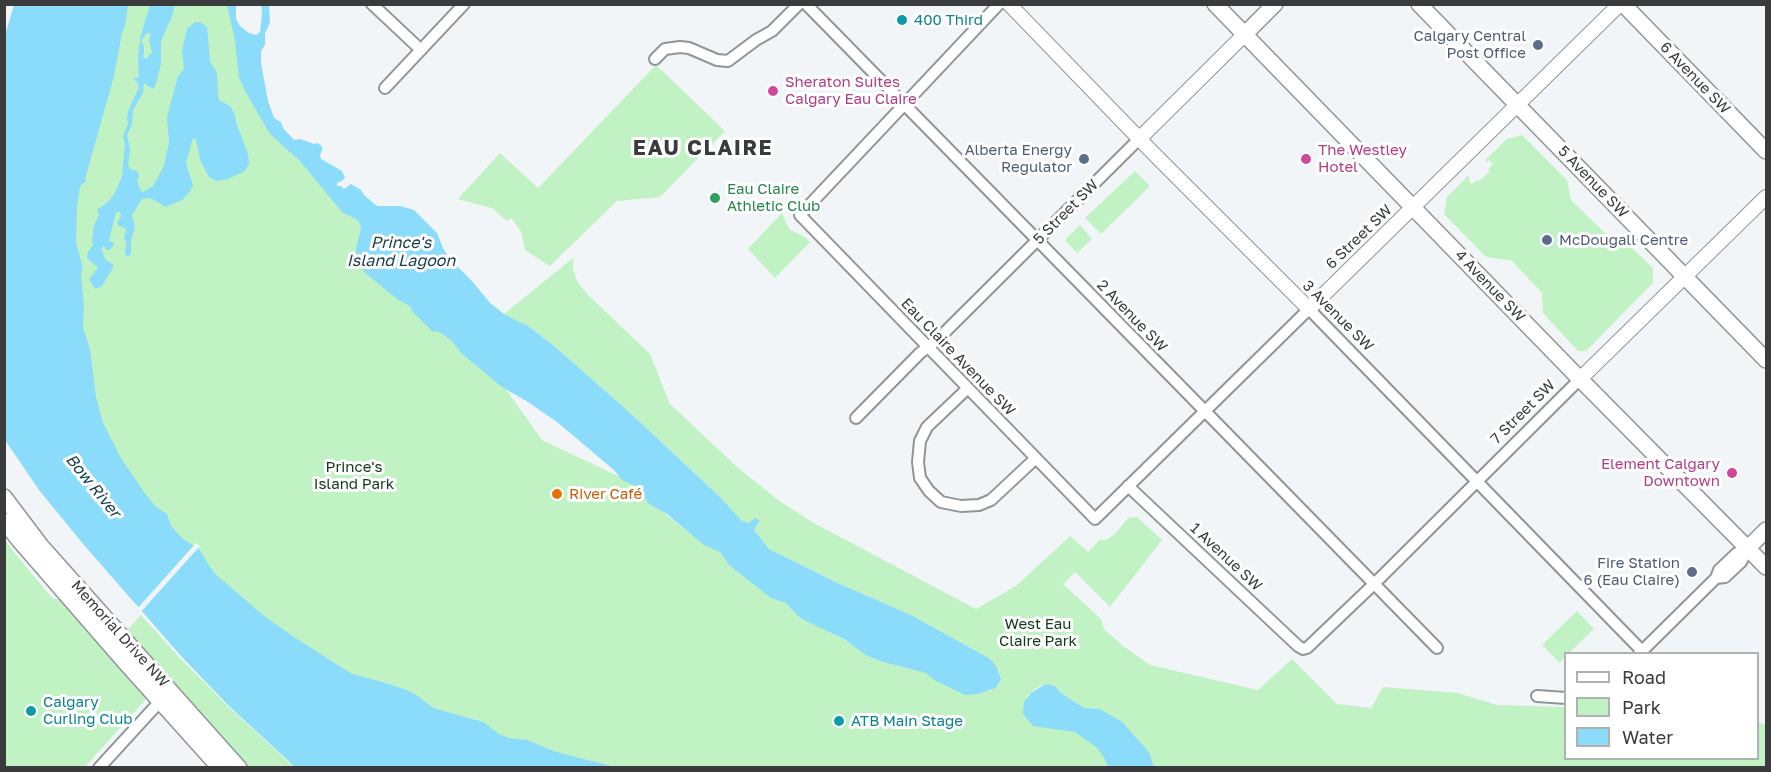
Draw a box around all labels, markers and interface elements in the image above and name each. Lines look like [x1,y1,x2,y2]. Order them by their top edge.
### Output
place label: 400 Third [914,11,983,29]
marker: 400 Third [895,13,909,27]
place label: Calgary Central Post Office [1414,27,1526,62]
marker: Calgary Central Post Office [1531,38,1545,52]
street label: 6 Avenue SW [1656,38,1734,118]
place label: Sheraton Suites Calgary Eau Claire [785,73,917,108]
marker: Sheraton Suites Calgary Eau Claire [766,84,780,98]
district label: EAU CLAIRE [633,135,773,161]
place label: Alberta Energy Regulator [965,141,1072,176]
place label: The Westley Hotel [1318,141,1407,176]
street label: 5 Avenue SW [1554,142,1632,222]
marker: Alberta Energy Regulator [1077,152,1091,166]
marker: The Westley Hotel [1299,152,1313,166]
street label: 5 Street SW [1030,176,1102,248]
place label: Eau Claire Athletic Club [727,180,820,215]
marker: Eau Claire Athletic Club [708,191,722,205]
street label: 6 Street SW [1322,201,1396,273]
place label: McDougall Centre [1559,231,1688,249]
water label: Prince's Island Lagoon [347,233,455,271]
marker: McDougall Centre [1540,233,1554,247]
street label: 4 Avenue SW [1451,246,1529,326]
street label: 2 Avenue SW [1093,276,1171,356]
street label: 3 Avenue SW [1299,277,1377,355]
street label: Eau Claire Avenue SW [897,294,1019,420]
street label: 7 Street SW [1487,376,1559,448]
water label: Bow River [61,450,125,522]
place label: Element Calgary Downtown [1601,455,1720,490]
park label: Prince's Island Park [314,458,394,493]
marker: Element Calgary Downtown [1725,466,1739,480]
place label: River Café [569,485,642,503]
marker: River Café [550,487,564,501]
street label: 1 Avenue SW [1186,519,1266,595]
place label: Fire Station 6 (Eau Claire) [1584,554,1680,589]
marker: Fire Station 6 (Eau Claire) [1685,565,1699,579]
street label: Memorial Drive NW [67,577,173,691]
park label: West Eau Claire Park [999,615,1077,650]
legend [1564,652,1759,760]
text: Road [1622,666,1666,688]
place label: Calgary Curling Club [43,693,132,728]
text: Park [1622,696,1661,718]
marker: Calgary Curling Club [24,704,38,718]
place label: ATB Main Stage [851,712,963,730]
marker: ATB Main Stage [832,714,846,728]
text: Water [1622,726,1673,748]

